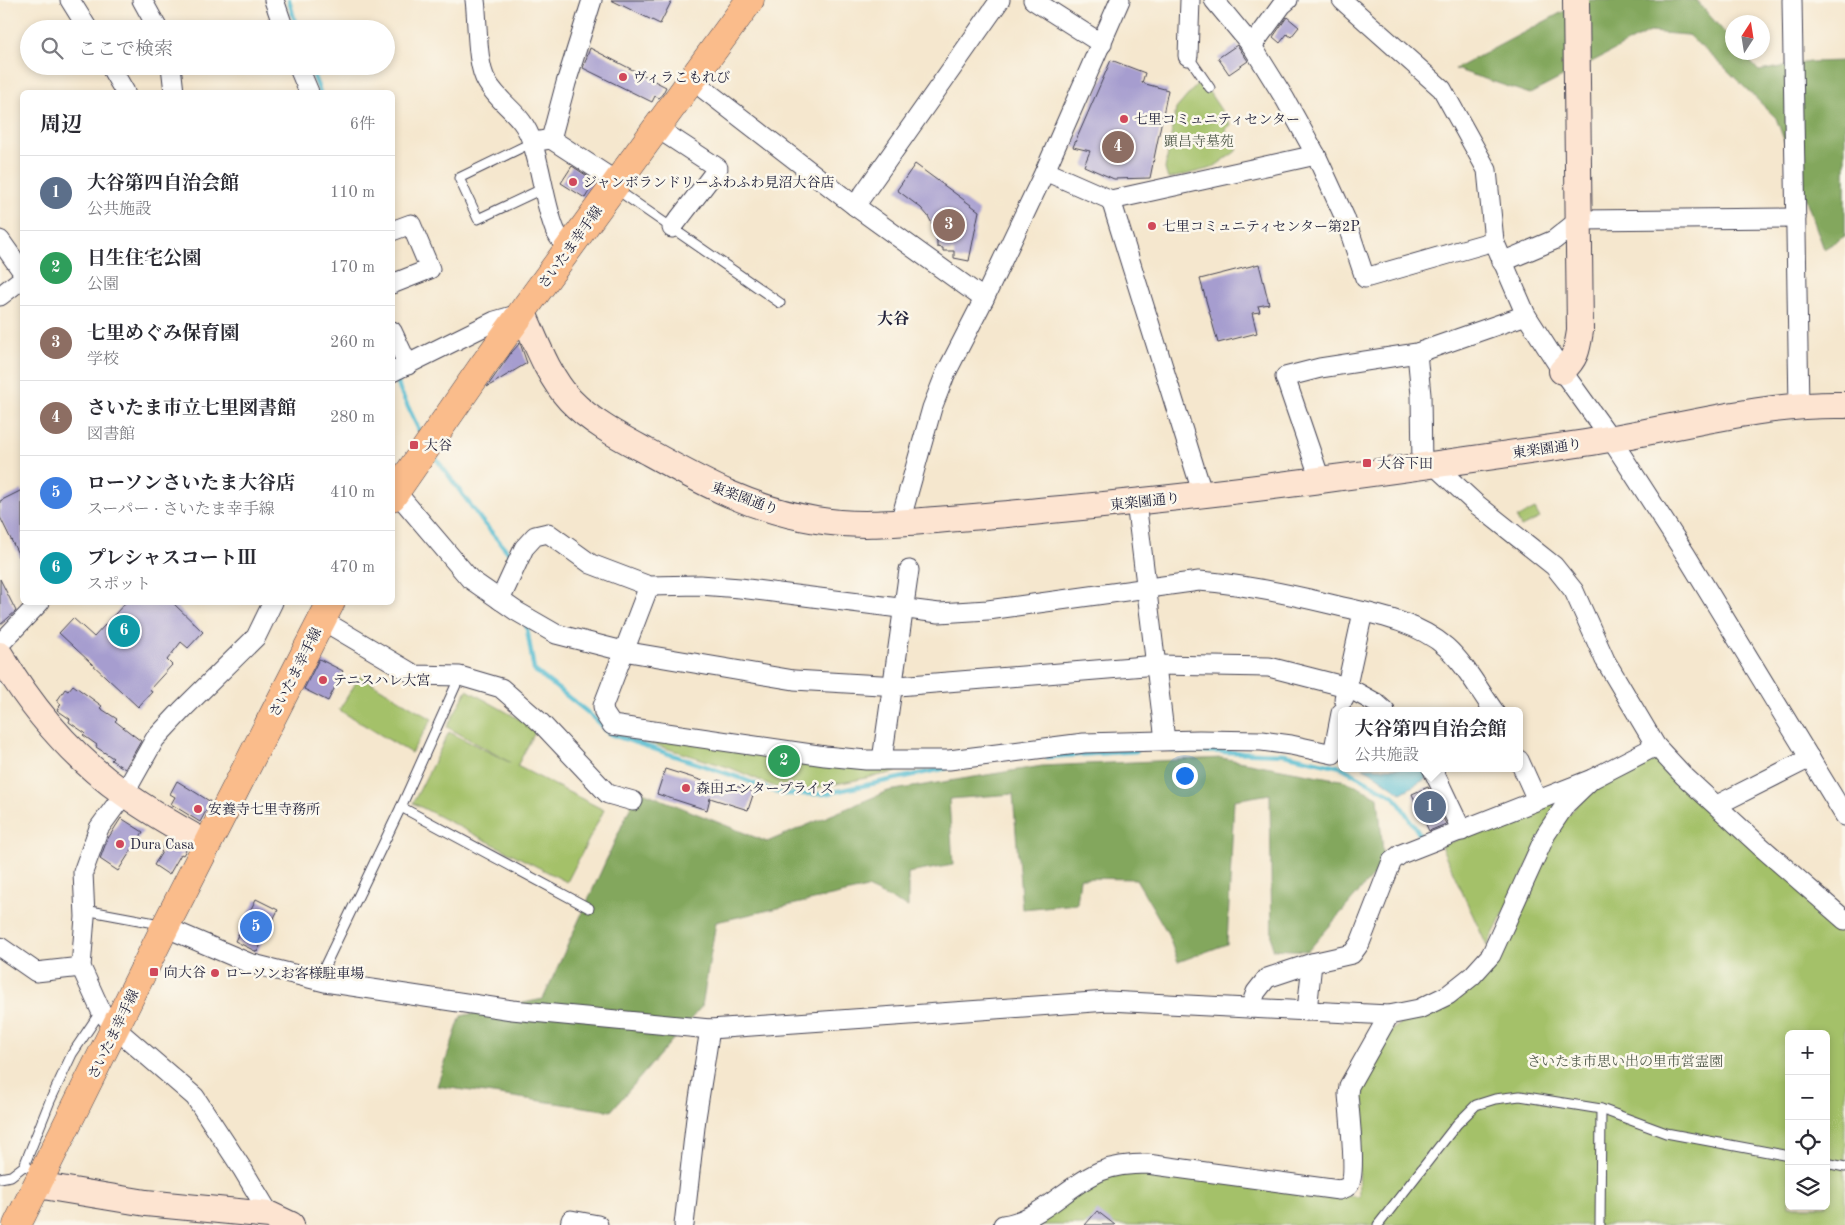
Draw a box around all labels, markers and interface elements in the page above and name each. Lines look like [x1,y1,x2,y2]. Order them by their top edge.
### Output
north arrow [1725,15,1770,60]
search box [20,20,395,75]
icon: search [38,34,66,62]
text: ここで検索 [78,41,173,60]
place label: ヴィラこもれび [633,70,730,85]
marker: ヴィラこもれび [617,71,629,83]
place label: 七里コミュニティセンター [1134,112,1300,127]
marker: 七里コミュニティセンター [1118,113,1130,125]
text: 周辺 [40,115,82,136]
text: 6件 [350,117,375,133]
pin: 4 [1102,128,1134,166]
park label: 顕昌寺墓苑 [1164,134,1234,149]
text: 大谷第四自治会館 [87,175,239,194]
place label: ジャンボランドリーふわふわ見沼大谷店 [583,175,834,190]
marker: ジャンボランドリーふわふわ見沼大谷店 [567,176,579,188]
text: 1 [51,185,61,201]
text: 110 m [330,185,375,201]
text: 公共施設 [87,202,151,218]
street label: さいたま幸手線 [536,203,605,291]
pin: 3 [933,206,965,244]
place label: 七里コミュニティセンター第2P [1162,219,1360,234]
marker: 七里コミュニティセンター第2P [1146,220,1158,232]
text: 日生住宅公園 [87,250,201,269]
text: 2 [51,260,61,276]
text: 170 m [330,260,375,276]
text: 公園 [87,277,119,293]
district label: 大谷 [877,310,909,328]
text: 七里めぐみ保育園 [87,325,239,344]
text: 3 [51,335,61,351]
text: 260 m [330,335,375,351]
text: 学校 [87,352,119,368]
text: さいたま市立七里図書館 [87,400,296,419]
text: 4 [51,410,61,426]
text: 280 m [330,410,375,426]
text: 図書館 [87,427,135,443]
street label: 東楽園通り [1511,436,1583,461]
place label: 大谷 [424,438,452,453]
marker: 大谷 [408,439,420,451]
place label: 大谷下田 [1377,456,1433,471]
marker: 大谷下田 [1361,457,1373,469]
text: ローソンさいたま大谷店 [87,475,295,494]
street label: 東楽園通り [709,479,780,517]
text: 5 [51,485,61,501]
text: 410 m [330,485,375,501]
street label: 東楽園通り [1109,490,1181,513]
text: スーパー · さいたま幸手線 [87,502,275,518]
text: プレシャスコートⅢ [87,550,256,569]
text: 6 [51,560,61,576]
text: 470 m [330,560,375,576]
text: スポット [87,577,151,593]
pin: 6 [108,612,140,650]
street label: さいたま幸手線 [267,625,324,719]
place label: テニスハレ大宮 [333,673,430,688]
marker: テニスハレ大宮 [317,674,329,686]
popup [1338,707,1523,772]
text: 大谷第四自治会館 [1354,721,1507,740]
pin: 2 [768,742,800,780]
text: 公共施設 [1354,748,1419,764]
your location [1172,763,1198,789]
place label: 森田エンタープライズ [696,781,834,796]
marker: 森田エンタープライズ [680,782,692,794]
pin: 1 [1414,788,1446,826]
place label: 安養寺七里寺務所 [208,802,320,817]
marker: 安養寺七里寺務所 [192,803,204,815]
marker: Dura Casa [114,838,126,850]
place label: Dura Casa [130,838,194,852]
pin: 5 [240,908,272,946]
place label: 向大谷 [164,965,206,980]
marker: 向大谷 [148,966,160,978]
place label: ローソンお客様駐車場 [225,966,364,981]
marker: ローソンお客様駐車場 [209,967,221,979]
street label: さいたま幸手線 [85,987,142,1082]
map controls [1785,1030,1830,1210]
button: + [1785,1030,1830,1075]
park label: さいたま市思い出の里市営霊園 [1527,1054,1723,1069]
button: − [1785,1075,1830,1120]
button: locate [1785,1120,1830,1165]
button: layers [1785,1165,1830,1210]

